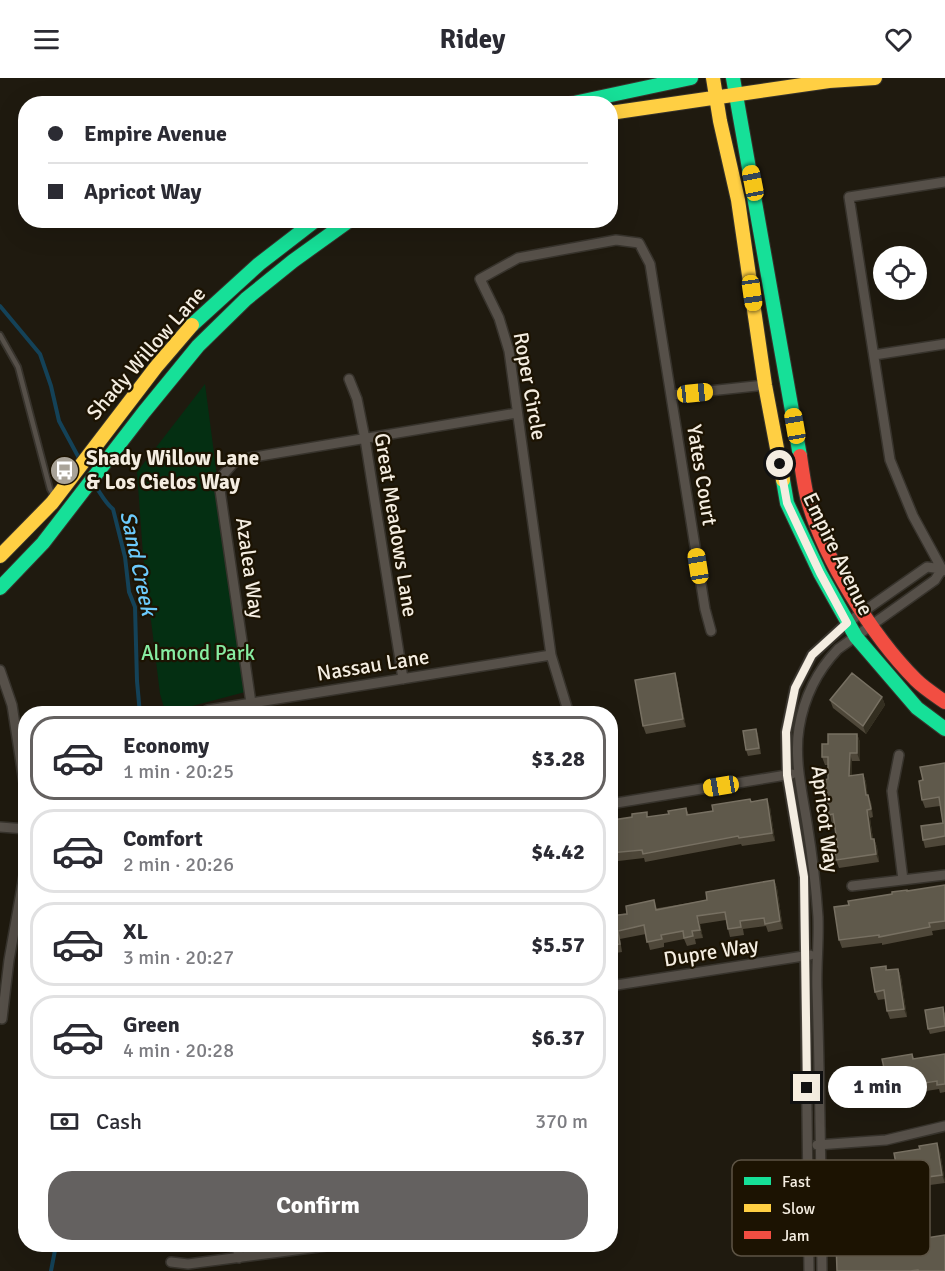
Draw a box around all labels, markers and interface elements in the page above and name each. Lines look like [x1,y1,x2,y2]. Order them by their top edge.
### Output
icon: menu [30,23,63,56]
text: Ridey [440,23,505,56]
icon: heart [882,23,915,56]
text: Empire Avenue [84,120,227,147]
car [741,164,765,202]
text: Apricot Way [84,178,202,205]
map controls [873,246,927,300]
button: locate [873,246,927,300]
car [741,274,763,312]
street label: Shady Willow Lane [81,281,211,425]
street label: Roper Circle [508,330,552,442]
car [676,382,714,404]
car [783,407,807,445]
street label: Yates Court [681,423,723,527]
street label: Great Meadows Lane [369,431,423,619]
place label: Shady Willow Lane & Los Cielos Way [86,445,259,495]
route start [766,450,793,477]
bus stop icon: Shady Willow Lane & Los Cielos Way [49,454,81,486]
street label: Empire Avenue [797,488,879,620]
water label: Sand Creek [114,508,163,620]
street label: Azalea Way [230,516,270,620]
car [686,547,710,585]
park label: Almond Park [141,640,255,666]
street label: Nassau Lane [315,643,431,687]
icon: car [51,731,105,785]
text: Economy [123,732,209,759]
text: $3.28 [531,745,585,772]
text: 1 min · 20:25 [123,759,234,784]
street label: Apricot Way [806,764,844,874]
car [702,774,740,798]
icon: car [51,824,105,878]
text: Comfort [123,825,203,852]
text: $4.42 [531,838,585,865]
text: 2 min · 20:26 [123,852,234,877]
icon: car [51,917,105,971]
text: XL [123,918,148,945]
text: $5.57 [531,931,585,958]
street label: Dupre Way [662,932,761,972]
text: 3 min · 20:27 [123,945,234,970]
icon: car [51,1010,105,1064]
text: Green [123,1011,180,1038]
text: $6.37 [531,1024,585,1051]
text: 4 min · 20:28 [123,1038,234,1063]
callout: 1 min [828,1067,927,1109]
route end [793,1074,820,1101]
text: 1 min [853,1074,902,1099]
icon: cash [48,1105,81,1138]
text: Cash [96,1108,142,1135]
text: 370 m [535,1109,588,1134]
legend [732,1160,930,1256]
button: Confirm [48,1171,588,1240]
text: Fast [782,1172,811,1192]
text: Slow [782,1199,816,1219]
text: Jam [782,1226,810,1246]

